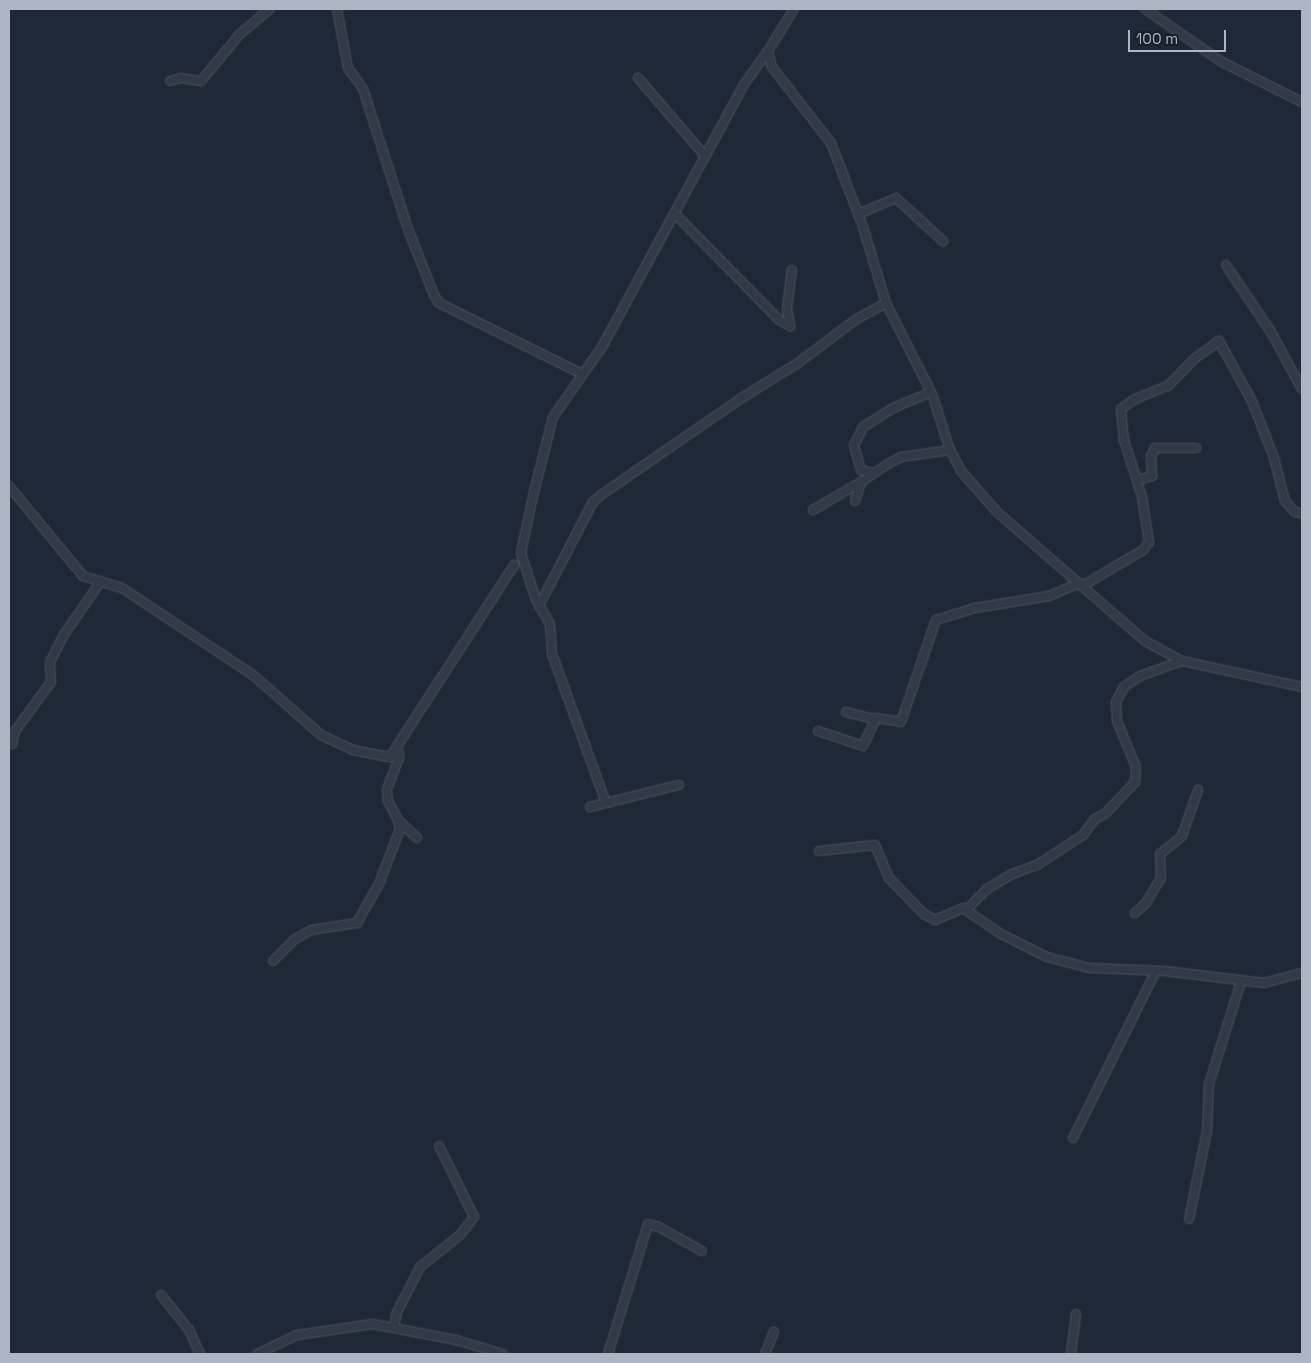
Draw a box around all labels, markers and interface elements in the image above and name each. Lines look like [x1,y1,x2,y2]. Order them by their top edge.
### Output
scale bar [1131,20,1228,52]
text: 100 m [1136,29,1178,48]

